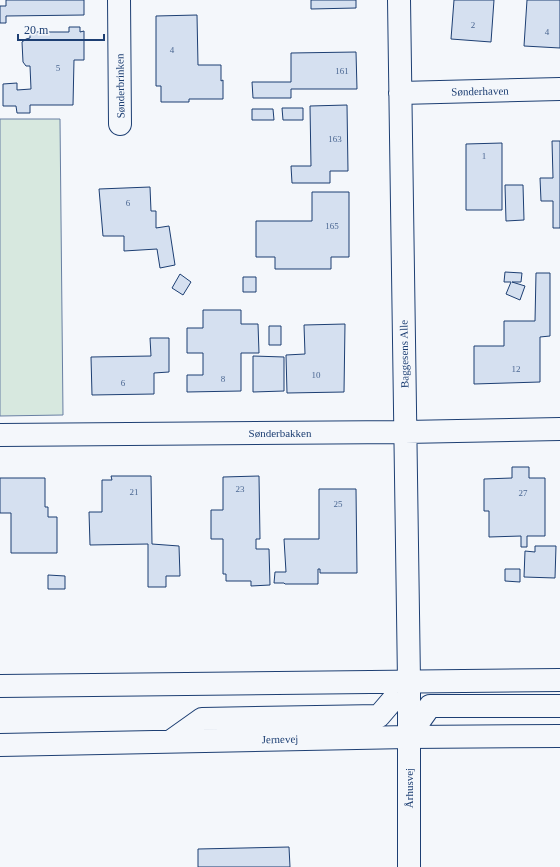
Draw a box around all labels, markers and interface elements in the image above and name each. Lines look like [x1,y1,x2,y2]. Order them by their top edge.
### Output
scale bar [18,16,104,42]
house number: 2 [471,20,475,30]
text: 20 m [24,23,49,37]
house number: 4 [545,27,550,37]
house number: 4 [170,45,175,55]
street label: Sønderbrinken [113,53,127,118]
house number: 5 [56,63,61,73]
house number: 161 [335,66,349,76]
street label: Sønderhaven [451,84,509,98]
house number: 163 [328,134,342,144]
house number: 1 [482,151,486,161]
house number: 6 [126,198,131,208]
house number: 165 [325,221,339,231]
street label: Baggesens Alle [397,320,411,388]
house number: 12 [512,364,521,374]
house number: 10 [312,370,321,380]
house number: 8 [221,374,226,384]
house number: 6 [121,378,126,388]
street label: Sønderbakken [249,427,312,439]
house number: 23 [236,484,245,494]
house number: 21 [130,487,139,497]
house number: 27 [519,488,528,498]
house number: 25 [334,499,343,509]
street label: Jernevej [262,733,298,745]
street label: Århusvej [403,768,415,808]

